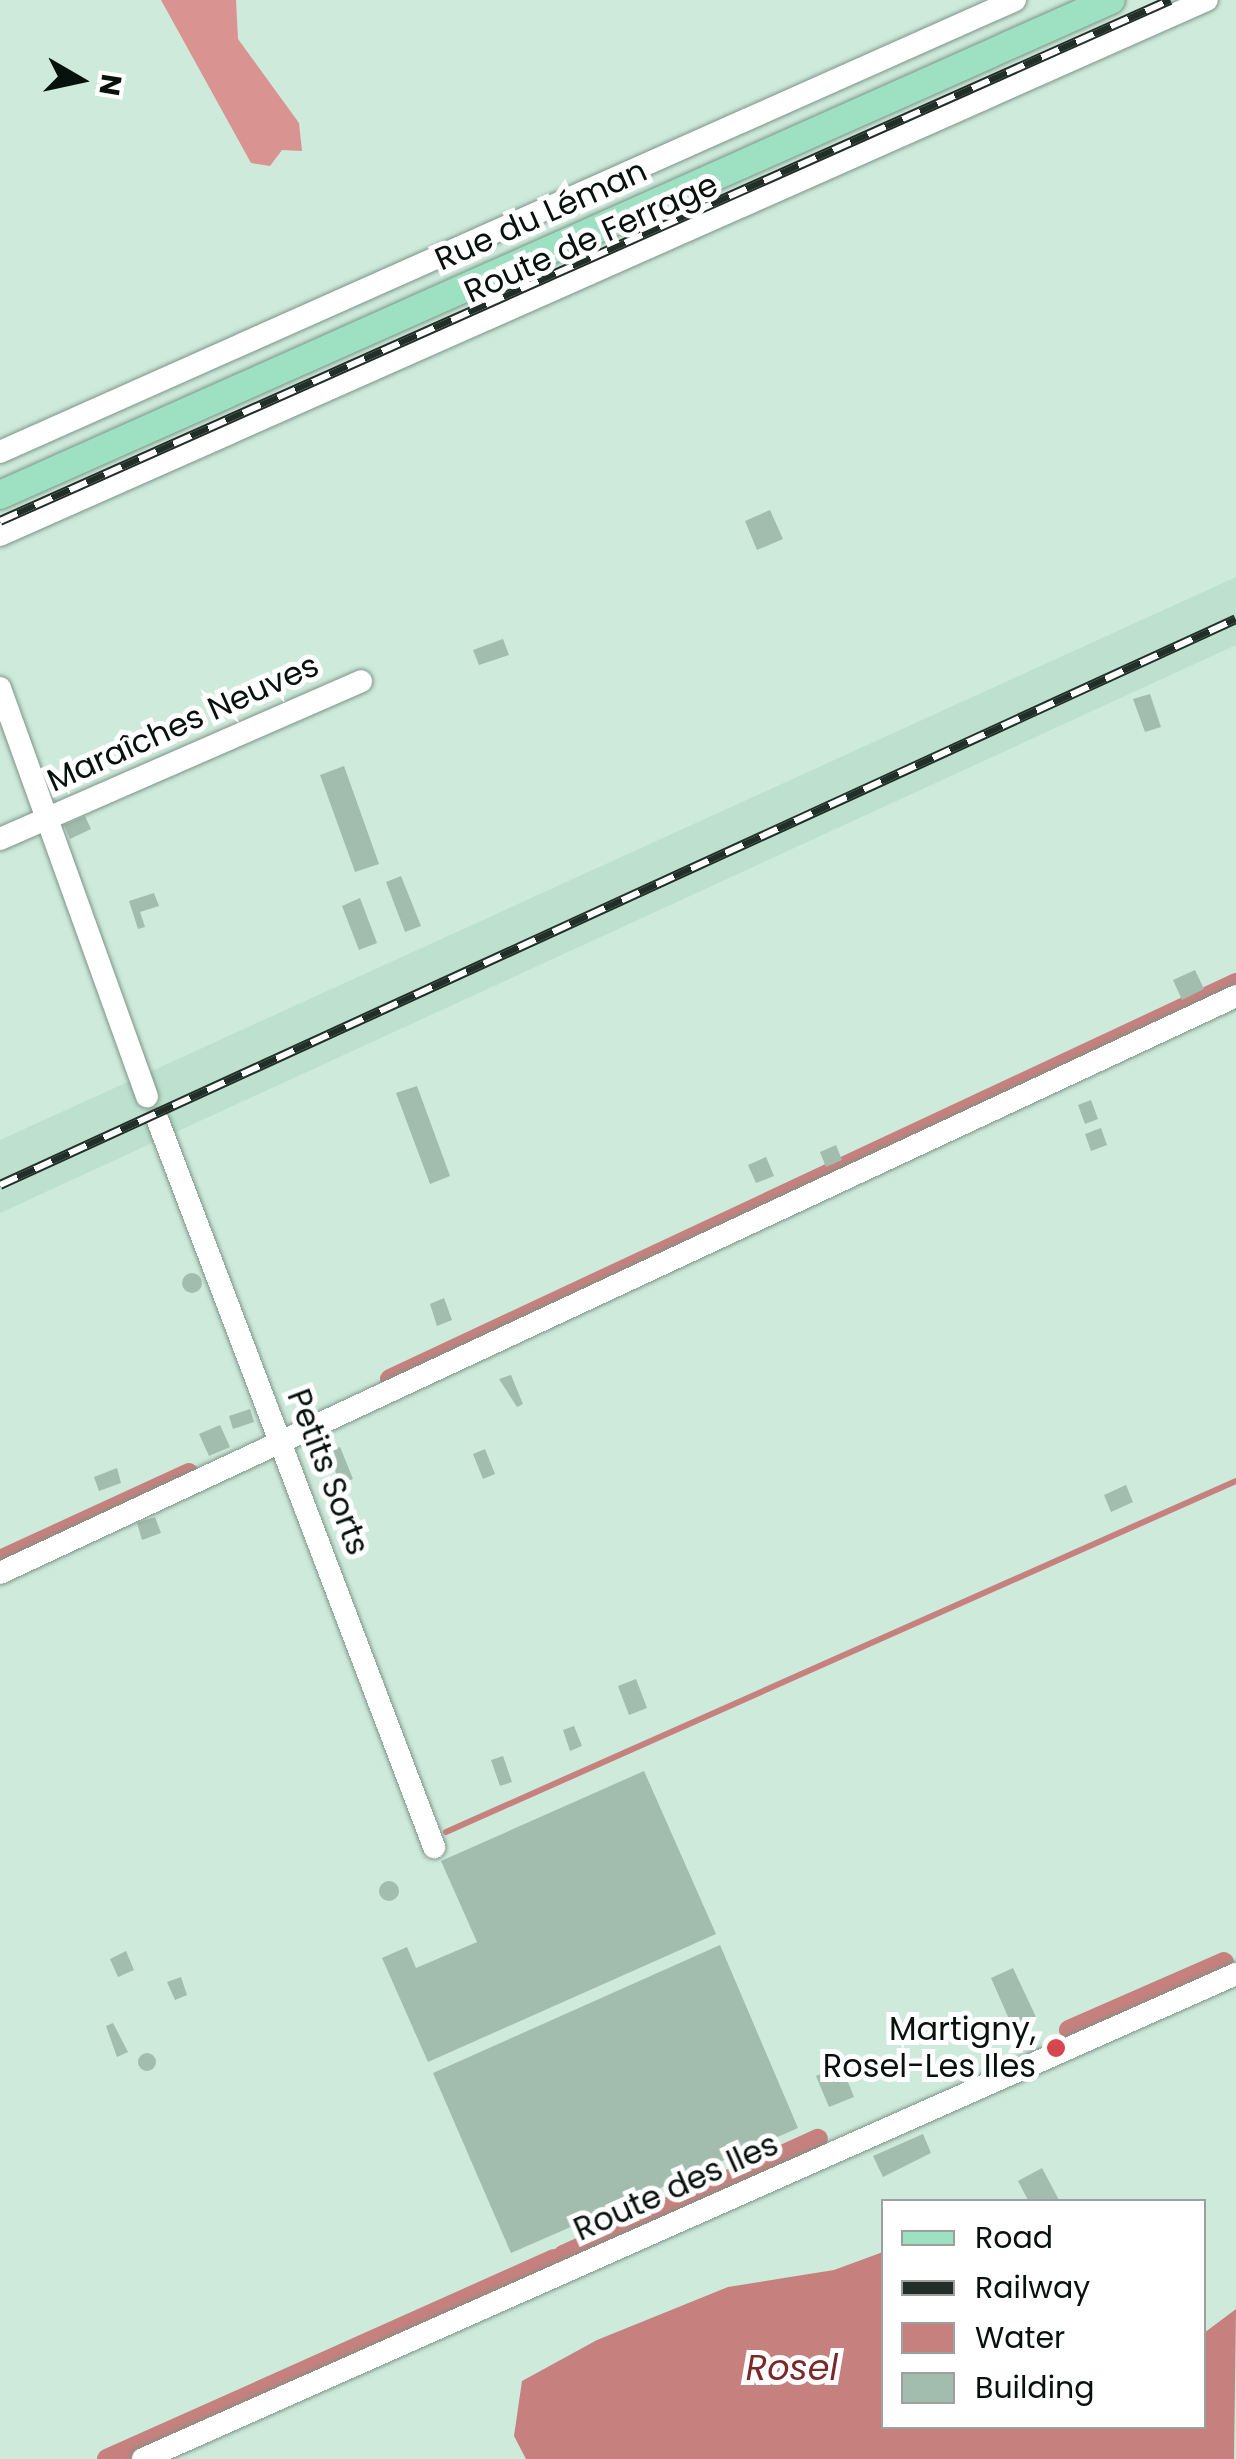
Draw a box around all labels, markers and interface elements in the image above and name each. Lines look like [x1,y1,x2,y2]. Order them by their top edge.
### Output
north arrow [30,30,130,130]
text: N [89,71,131,98]
street label: Rue du Léman [429,151,653,279]
street label: Route de Ferrage [458,165,724,311]
street label: Maraîches Neuves [41,646,325,800]
street label: Petits Sorts [279,1384,377,1560]
place label: Martigny, Rosel-Les Iles [823,2011,1036,2086]
marker: Martigny, Rosel-Les Iles [1045,2037,1067,2059]
street label: Route des Iles [568,2125,784,2249]
legend [881,2199,1206,2429]
text: Road [975,2216,1053,2259]
text: Railway [975,2266,1090,2309]
text: Water [975,2316,1065,2359]
water label: Rosel [746,2347,838,2389]
text: Building [975,2366,1095,2409]

